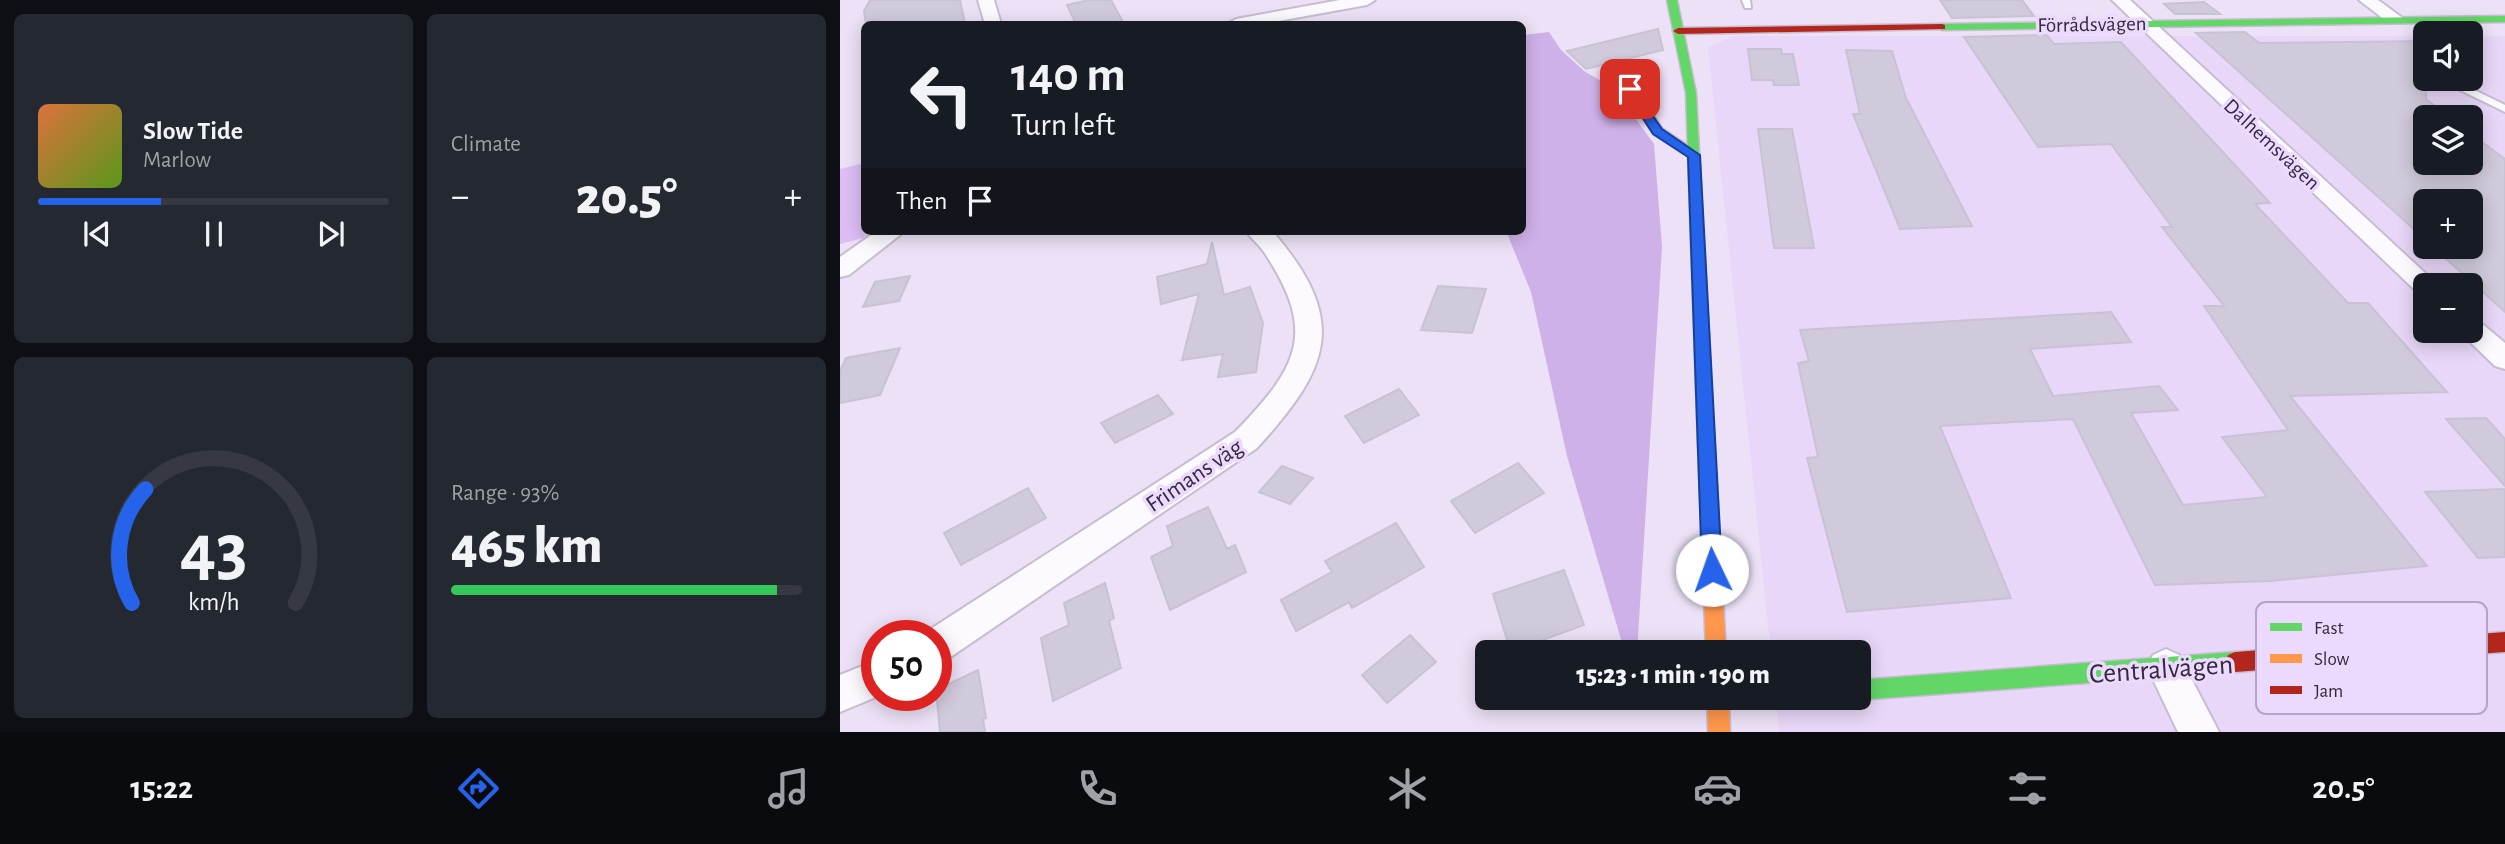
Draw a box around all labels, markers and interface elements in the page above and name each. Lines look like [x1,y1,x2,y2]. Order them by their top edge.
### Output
street label: Förrådsvägen [2037,13,2147,36]
map controls [2413,21,2483,343]
button: sound [2413,21,2483,91]
icon: left [896,49,987,140]
text: 140 m [1011,51,1126,100]
pin [1600,59,1660,119]
icon: arrive [1611,70,1649,108]
street label: Dalhemsvägen [2220,95,2324,194]
button: layers [2413,105,2483,175]
text: Turn left [1011,109,1115,141]
text: Slow Tide [143,118,243,144]
text: Climate [451,133,521,156]
text: Marlow [143,149,211,172]
text: 20.5° [576,171,677,223]
text: − [451,178,469,216]
text: + [784,178,802,216]
icon: arrive [961,182,999,220]
text: Then [896,188,947,214]
button: + [2413,189,2483,259]
icon: previous [78,215,116,253]
icon: pause [195,215,233,253]
icon: next [312,215,350,253]
button: − [2413,273,2483,343]
street label: Frimans väg [1142,435,1247,517]
text: Range · 93% [451,482,559,505]
text: 43 [180,516,248,589]
text: 465 km [451,520,602,572]
position arrow [1675,533,1749,607]
text: km/h [188,590,239,615]
legend [2256,602,2487,714]
text: Fast [2314,619,2344,638]
speed limit sign: 50 [861,620,952,711]
text: Slow [2314,650,2350,669]
street label: Centralvägen [2088,651,2234,689]
text: 15:23 · 1 min · 190 m [1576,662,1770,688]
text: Jam [2314,682,2343,701]
icon: directions [454,764,503,813]
icon: music [764,764,813,813]
icon: phone [1073,764,1122,813]
icon: climate [1383,764,1432,813]
icon: car [1693,764,1742,813]
icon: filters [2003,764,2052,813]
text: 15:22 [130,772,193,804]
text: 20.5° [2312,772,2375,804]

